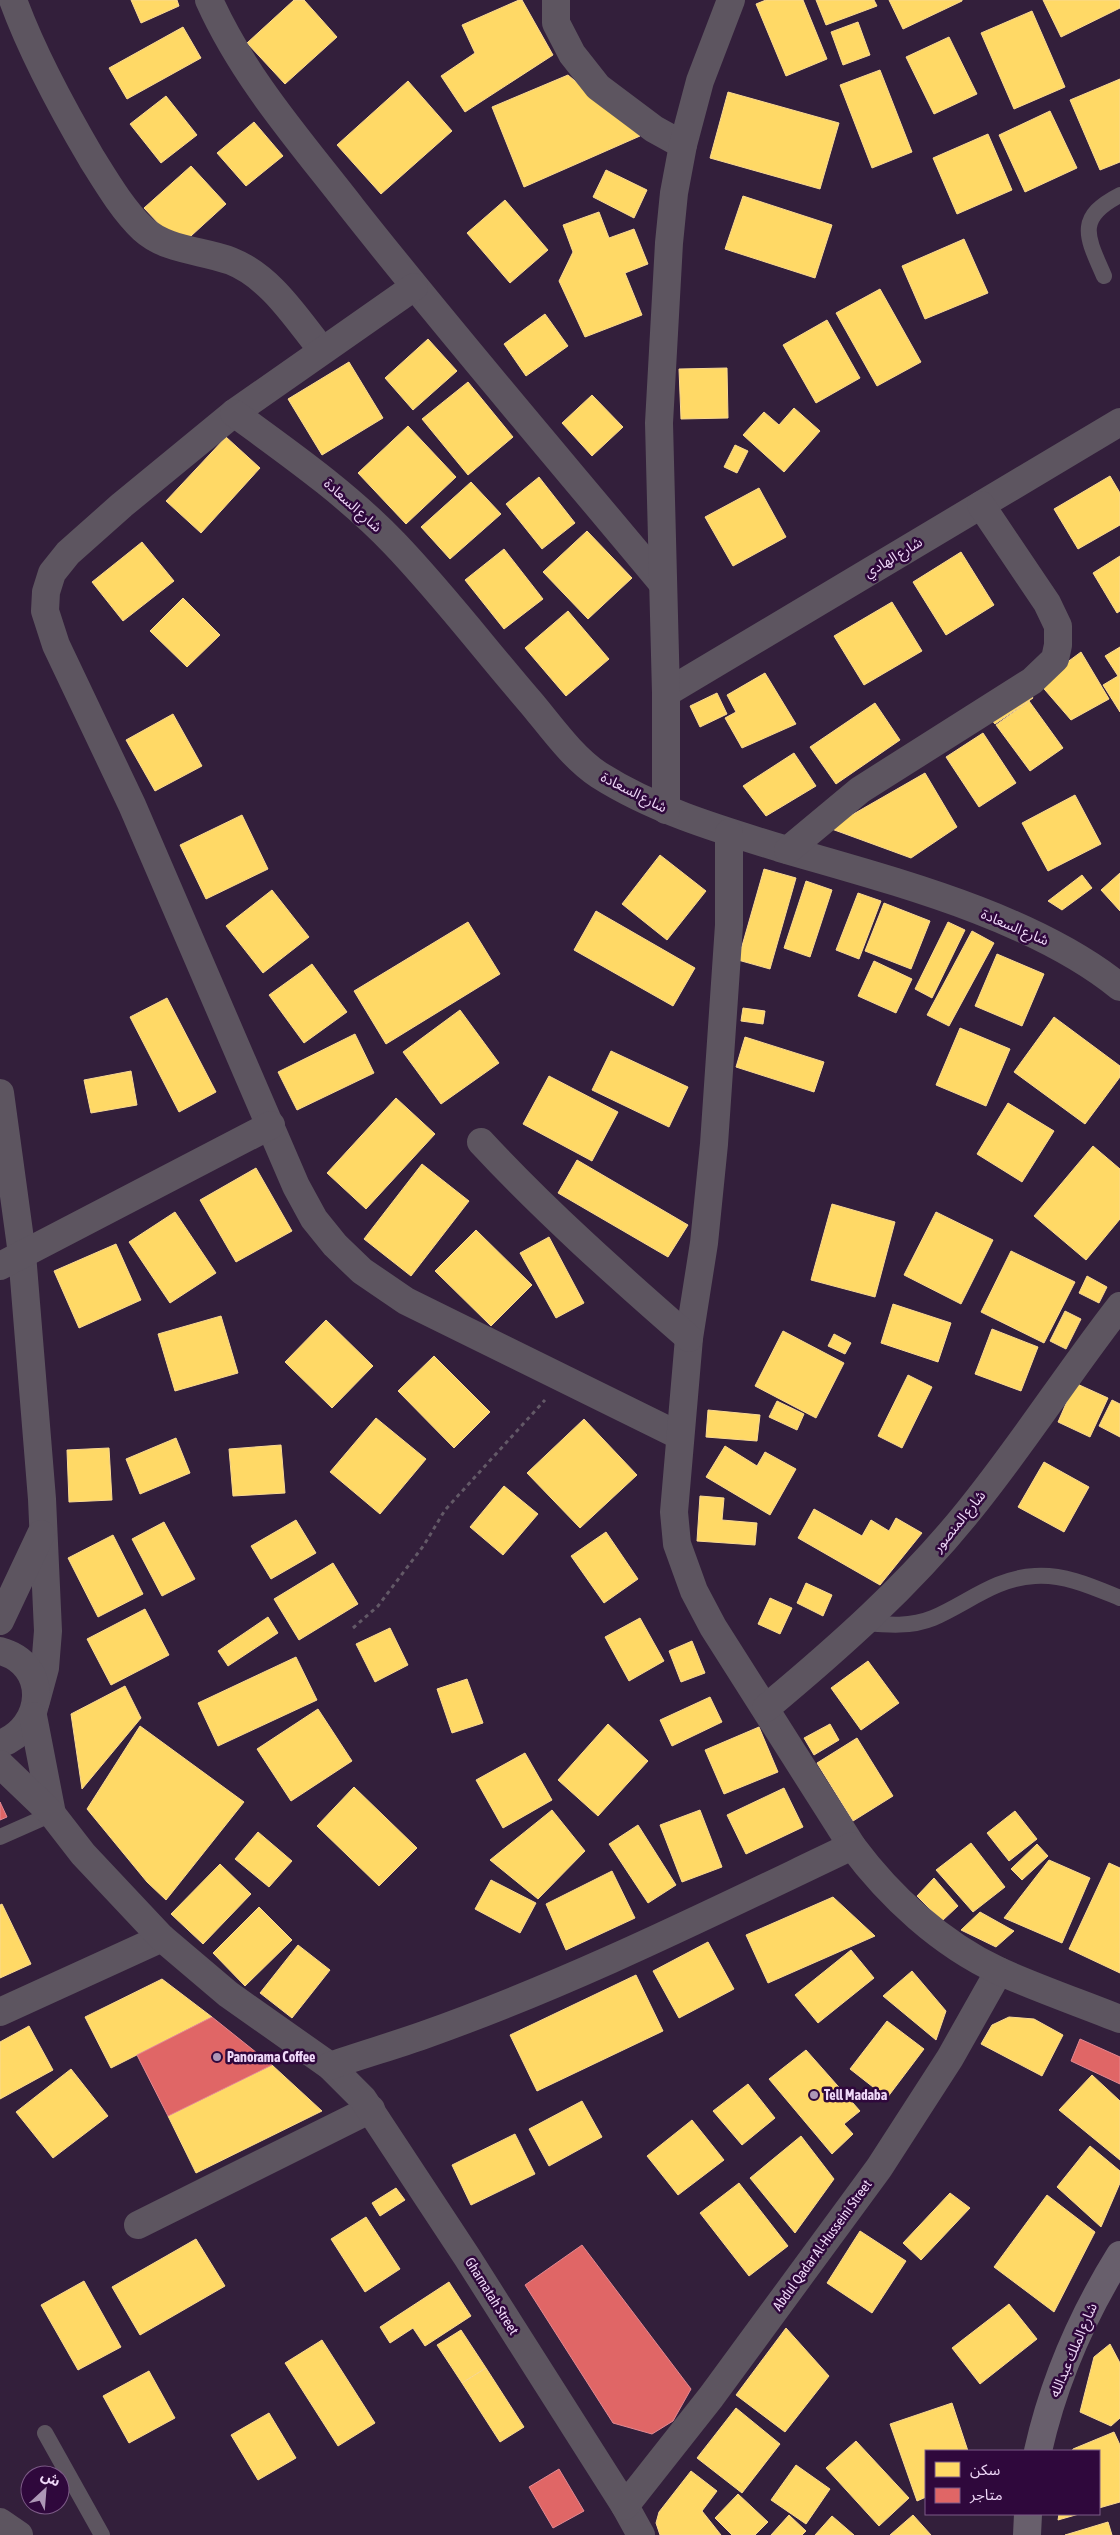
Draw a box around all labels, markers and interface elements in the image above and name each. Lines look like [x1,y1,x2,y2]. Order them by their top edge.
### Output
street label: شارع السعادة [319,475,385,537]
street label: شارع الهادي [861,533,927,583]
street label: شارع السعادة [597,769,670,818]
street label: شارع السعادة [978,906,1051,951]
street label: شارع المنصور [929,1487,991,1557]
place label: Panorama Coffee [227,2049,315,2065]
marker: Panorama Coffee [211,2051,223,2063]
place label: Tell Madaba [824,2087,888,2103]
marker: Tell Madaba [808,2089,820,2101]
street label: Abdul Qadar Al-Husseini Street [769,2177,875,2313]
street label: Gharnatah Street [462,2254,522,2338]
street label: شارع الملك عبدالله [1046,2301,1103,2401]
legend [925,2450,1100,2515]
text: سكن [970,2461,1001,2479]
north arrow [20,2465,70,2515]
text: ش [39,2467,63,2490]
text: متاجر [969,2486,1003,2504]

